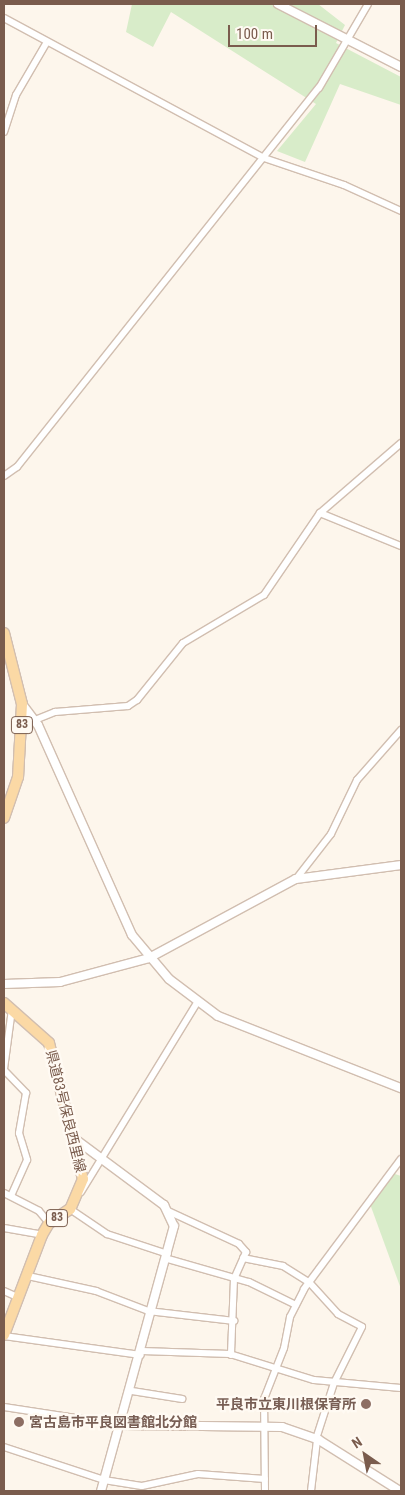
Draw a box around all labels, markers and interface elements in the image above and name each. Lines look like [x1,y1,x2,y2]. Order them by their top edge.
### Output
scale bar [230,15,319,47]
text: 100 m [236,25,273,43]
road number: 83 [11,716,33,734]
street label: 県道83号保良西里線 [43,1048,89,1174]
road number: 83 [46,1208,68,1228]
place label: 平良市立東川根保育所 [216,1396,356,1412]
marker: 平良市立東川根保育所 [360,1398,372,1410]
place label: 宮古島市平良図書館北分館 [29,1414,197,1430]
marker: 宮古島市平良図書館北分館 [13,1416,25,1428]
north arrow [340,1430,390,1480]
text: N [349,1433,365,1451]

